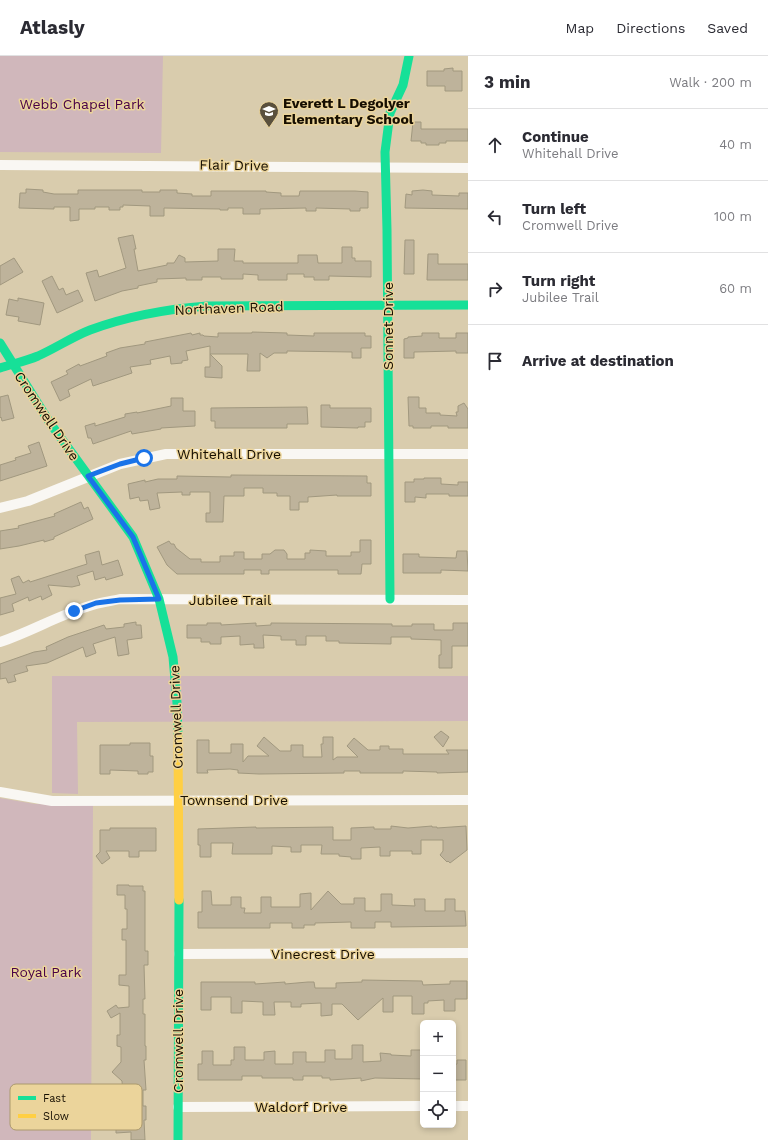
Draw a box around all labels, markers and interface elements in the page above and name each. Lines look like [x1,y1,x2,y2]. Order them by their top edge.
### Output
text: Atlasly [20,16,85,39]
text: Map [566,20,594,36]
text: Directions [616,20,685,36]
text: Saved [707,20,748,36]
text: 3 min [484,72,530,92]
text: Walk · 200 m [669,75,752,90]
place label: Everett L Degolyer Elementary School [283,95,414,127]
park label: Webb Chapel Park [19,96,145,112]
school or university icon: Everett L Degolyer Elementary School [258,100,280,128]
text: Continue [522,128,589,146]
icon: ahead [484,134,506,156]
text: 40 m [719,137,752,152]
text: Whitehall Drive [522,146,619,161]
street label: Flair Drive [199,156,269,174]
text: Turn left [522,200,586,218]
icon: left [484,206,506,228]
text: 100 m [714,209,752,224]
text: Cromwell Drive [522,218,619,233]
text: Turn right [522,272,595,290]
icon: right [484,278,506,300]
text: 60 m [719,281,752,296]
street label: Sonnet Drive [380,282,396,370]
text: Jubilee Trail [522,290,599,305]
street label: Northaven Road [174,298,284,318]
icon: arrive [484,350,506,372]
text: Arrive at destination [522,352,674,370]
street label: Cromwell Drive [11,368,83,464]
street label: Whitehall Drive [177,446,281,462]
route start [135,449,153,467]
street label: Jubilee Trail [189,592,272,608]
route end [65,602,83,620]
street label: Cromwell Drive [166,665,186,769]
street label: Townsend Drive [180,792,288,808]
street label: Vinecrest Drive [271,946,375,962]
park label: Royal Park [11,964,82,980]
street label: Cromwell Drive [170,989,186,1093]
map controls [420,1020,456,1128]
button: + [420,1020,456,1056]
button: − [420,1056,456,1092]
legend [10,1084,142,1130]
text: Fast [43,1092,66,1105]
button: locate [420,1092,456,1128]
street label: Waldorf Drive [255,1099,347,1115]
text: Slow [43,1110,69,1123]

